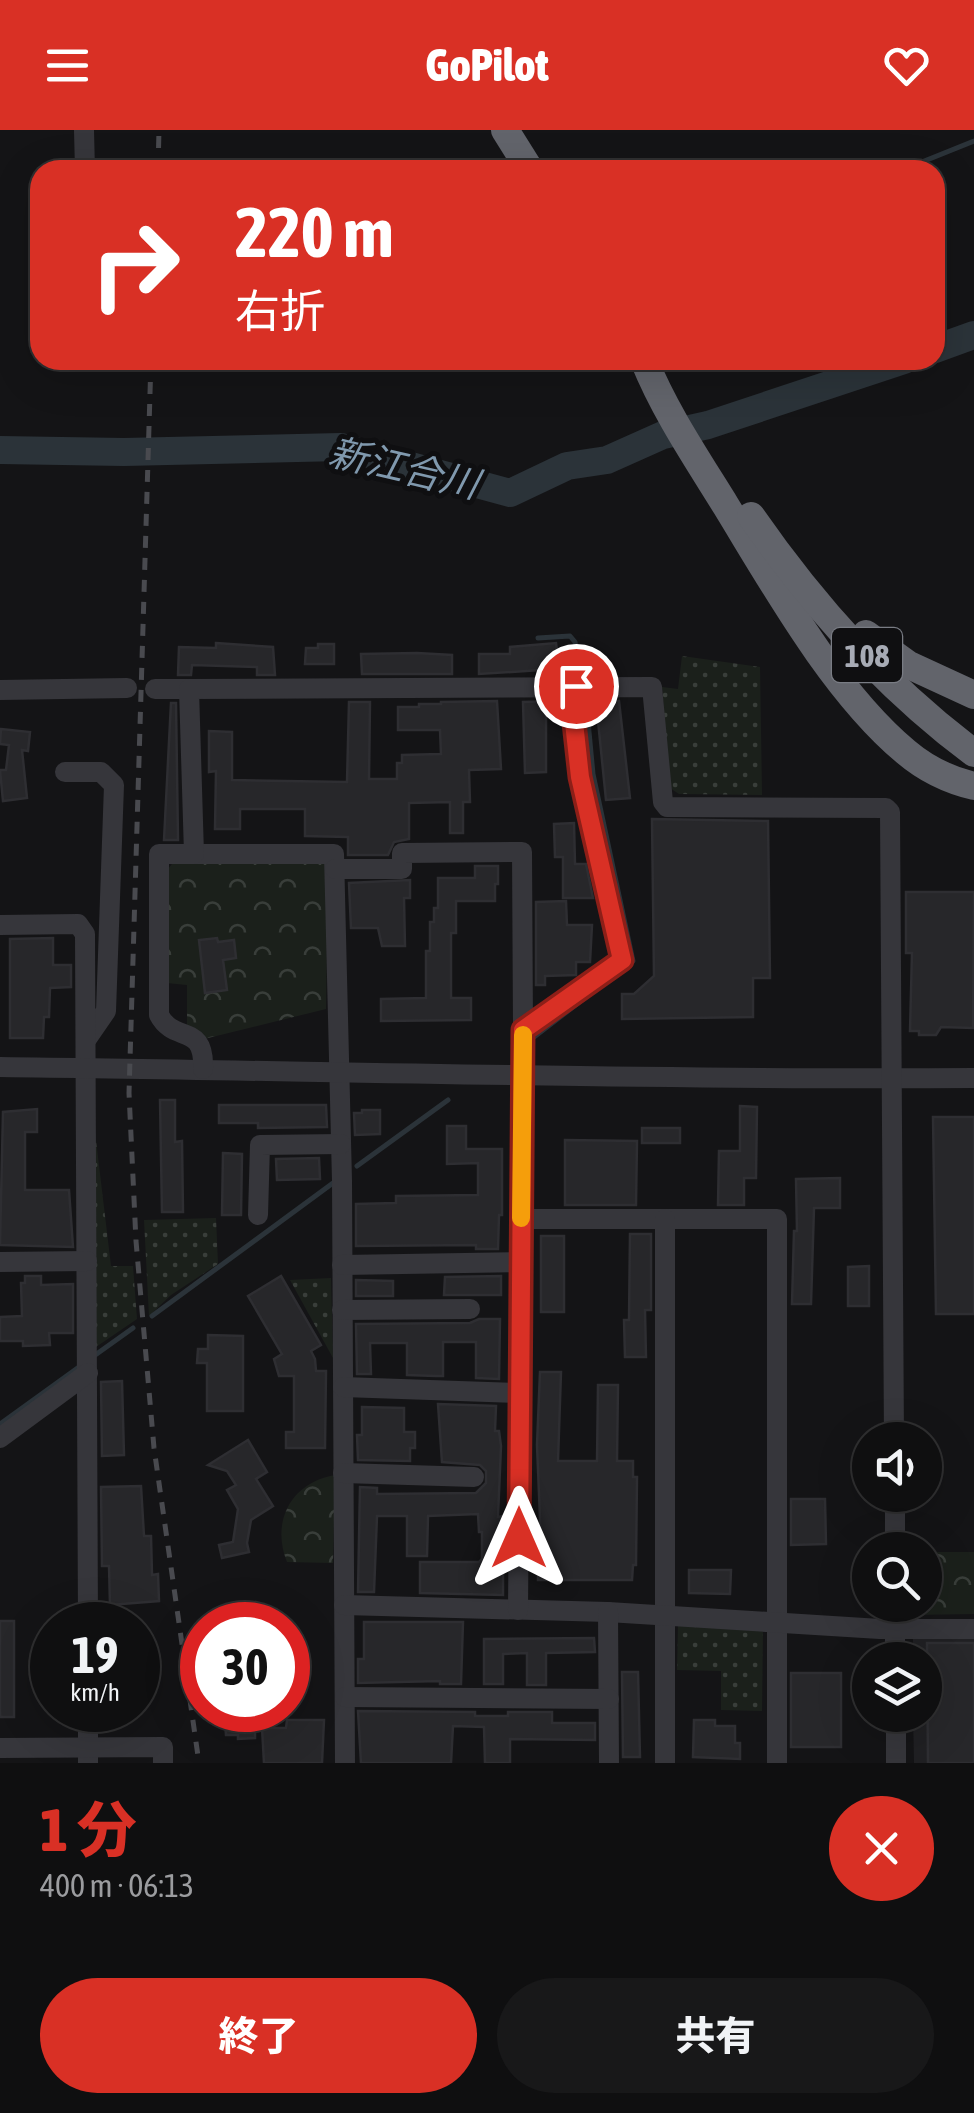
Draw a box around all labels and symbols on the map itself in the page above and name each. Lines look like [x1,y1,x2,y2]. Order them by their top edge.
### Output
water label: 新江合川 [325,430,487,507]
road number: 108 [832,628,902,682]
pin [534,644,619,729]
position arrow [467,1486,571,1590]
speed limit sign: 30 [180,1602,310,1732]

